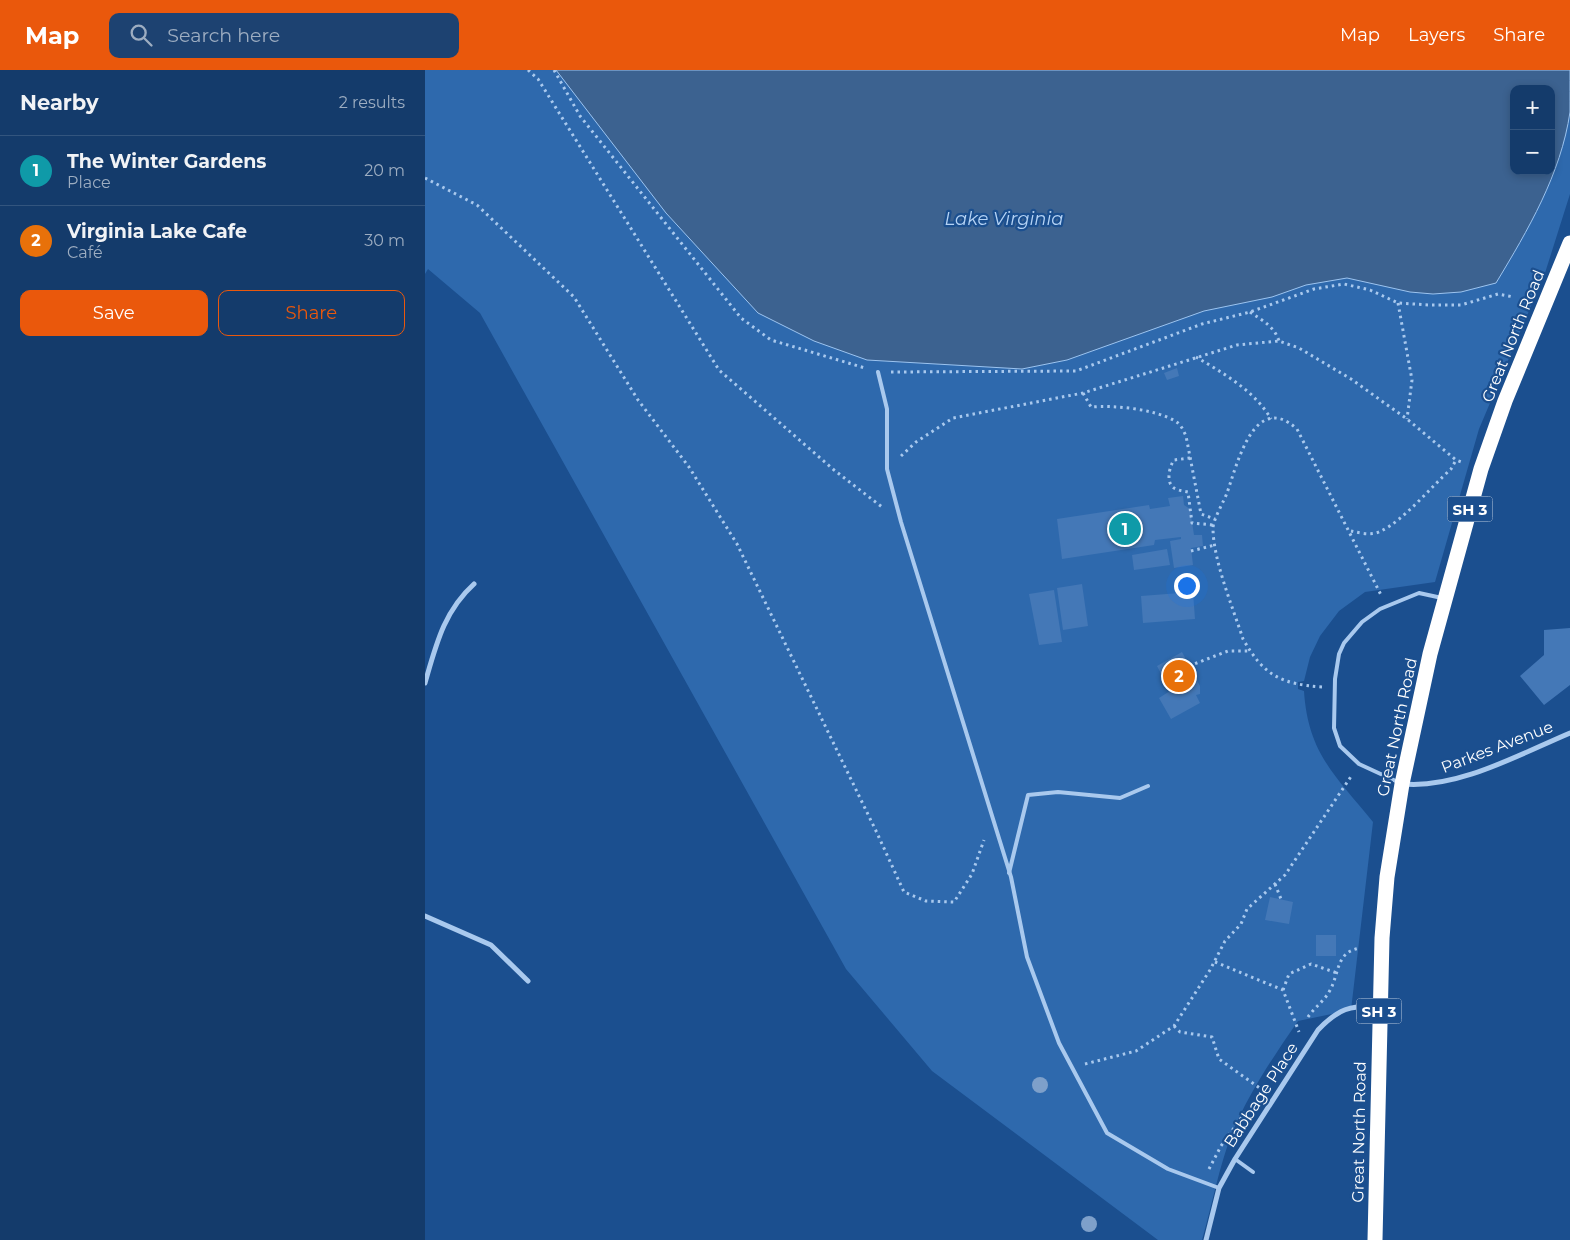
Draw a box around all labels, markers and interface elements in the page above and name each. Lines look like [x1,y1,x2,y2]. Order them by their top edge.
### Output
search box [109,13,459,58]
text: Map [25,21,79,50]
icon: search [127,21,155,49]
text: Search here [167,24,280,47]
text: Map [1340,24,1380,46]
text: Layers [1408,24,1465,46]
text: Share [1493,24,1545,46]
map controls [1510,85,1555,175]
button: + [1510,85,1555,130]
text: Nearby [20,90,99,115]
text: 2 results [339,93,405,112]
button: − [1510,130,1555,175]
text: The Winter Gardens [67,150,266,173]
text: 1 [33,161,39,180]
text: 20 m [364,161,405,180]
text: Place [67,173,111,192]
water label: Lake Virginia [944,208,1064,230]
text: Virginia Lake Cafe [67,220,247,243]
text: 2 [31,231,41,250]
text: 30 m [364,231,405,250]
text: Café [67,243,103,262]
street label: Great North Road [1478,267,1548,405]
button: Save [20,290,208,336]
button: Share [218,290,405,336]
road number: SH 3 [1447,496,1493,522]
pin: 1 [1109,510,1141,548]
your location [1174,573,1200,599]
street label: Great North Road [1373,656,1421,798]
pin: 2 [1163,657,1195,695]
street label: Parkes Avenue [1438,717,1556,777]
road number: SH 3 [1357,998,1401,1024]
street label: Babbage Place [1220,1039,1302,1151]
street label: Great North Road [1348,1061,1370,1203]

